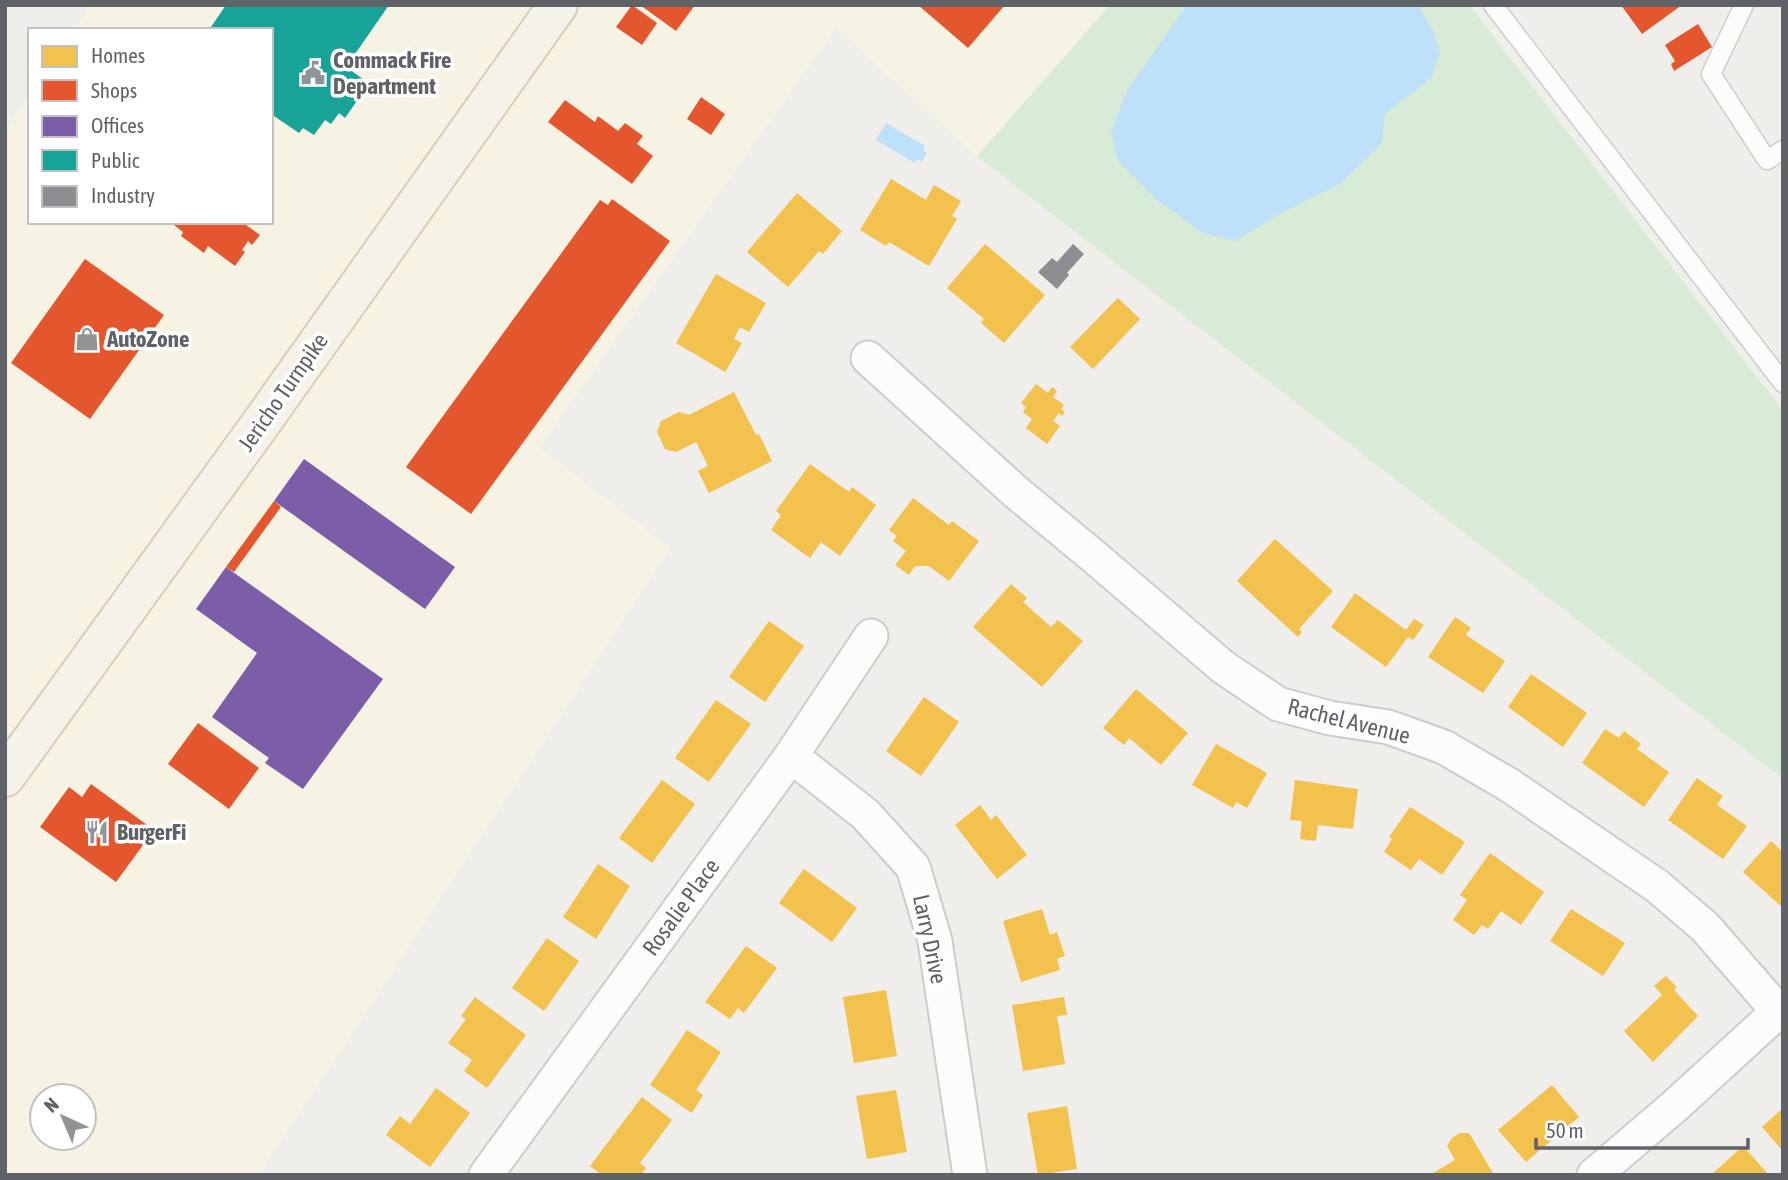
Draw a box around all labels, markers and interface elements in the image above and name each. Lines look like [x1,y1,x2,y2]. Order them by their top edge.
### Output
legend [28,28,273,224]
text: Homes [91,43,145,67]
place label: Commack Fire Department [333,47,452,99]
public building icon: Commack Fire Department [299,59,327,87]
text: Shops [91,78,137,102]
text: Offices [91,113,144,137]
text: Public [91,148,140,172]
text: Industry [91,183,155,207]
shop icon: AutoZone [73,325,101,353]
place label: AutoZone [106,326,189,352]
street label: Jericho Turnpike [233,328,333,456]
street label: Rachel Avenue [1285,693,1413,749]
restaurant icon: BurgerFi [83,818,111,846]
place label: BurgerFi [117,819,186,845]
street label: Rosalie Place [637,854,725,960]
street label: Larry Drive [908,892,952,986]
north arrow [28,1082,98,1152]
text: N [40,1093,63,1117]
scale bar [1536,1106,1748,1150]
text: 50 m [1546,1118,1584,1142]

